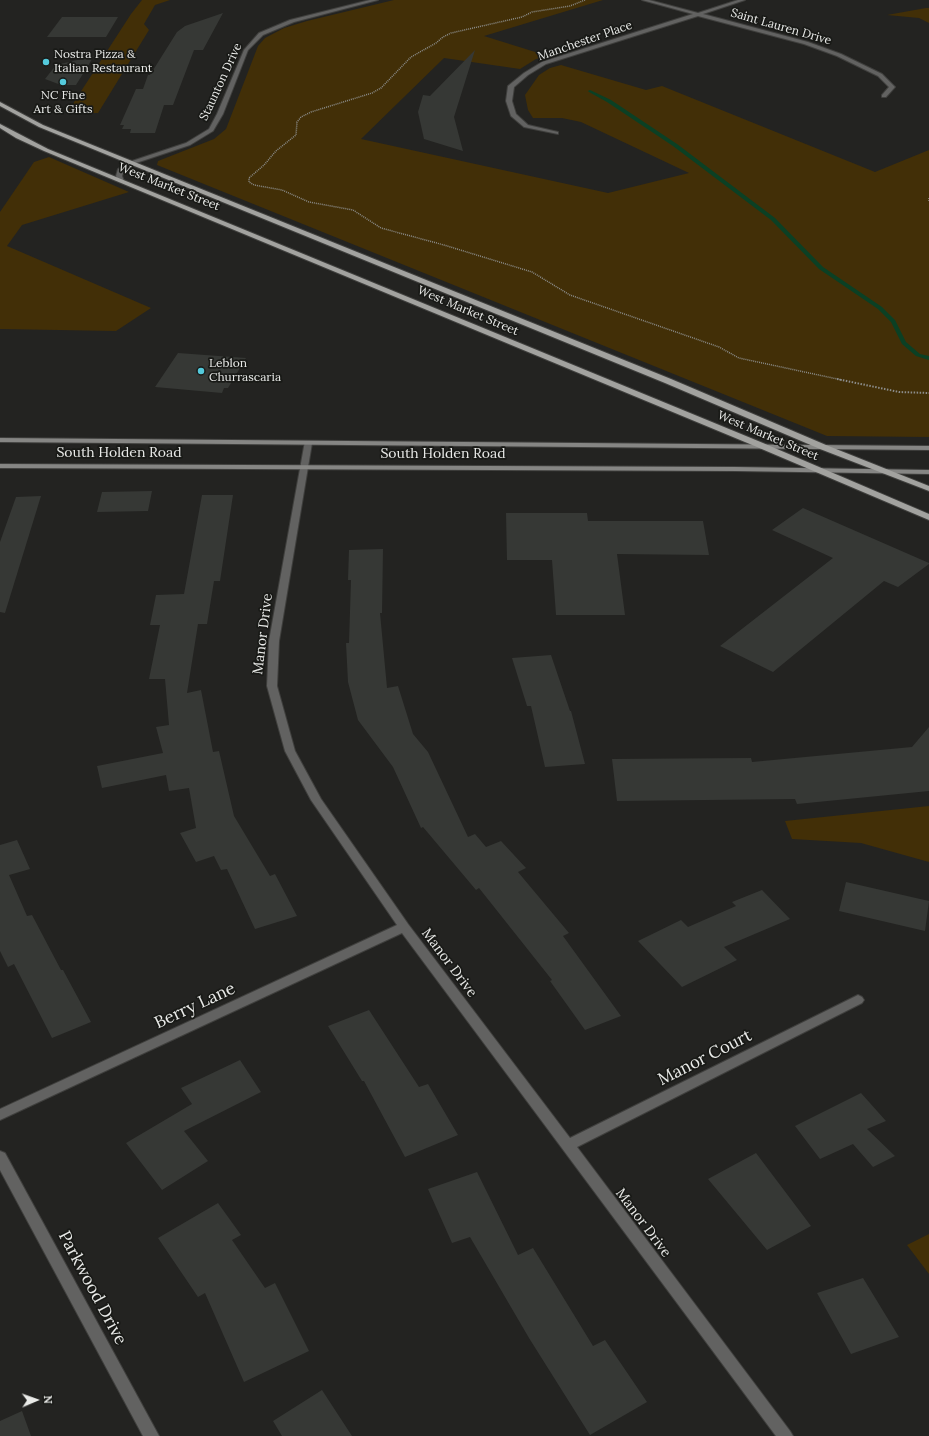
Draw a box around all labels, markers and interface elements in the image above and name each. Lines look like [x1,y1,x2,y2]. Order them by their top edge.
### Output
street label: Saint Lauren Drive [729,6,833,48]
street label: Manchester Place [536,18,634,64]
street label: Staunton Drive [197,41,245,123]
place label: Nostra Pizza & Italian Restaurant [54,48,152,76]
marker: Nostra Pizza & Italian Restaurant [41,57,51,67]
marker: NC Fine Art & Gifts [58,77,68,87]
place label: NC Fine Art & Gifts [34,89,92,117]
street label: West Market Street [116,160,222,214]
street label: West Market Street [415,283,521,339]
place label: Leblon Churrascaria [209,357,281,385]
marker: Leblon Churrascaria [196,366,206,376]
street label: West Market Street [715,408,821,464]
street label: South Holden Road [56,445,182,461]
street label: South Holden Road [380,446,506,462]
street label: Manor Drive [250,593,276,675]
street label: Manor Drive [418,925,480,1001]
street label: Berry Lane [151,978,239,1034]
street label: Manor Court [655,1026,755,1090]
street label: Manor Drive [612,1185,674,1261]
street label: Parkwood Drive [53,1228,131,1348]
north arrow [16,1380,56,1420]
text: N [41,1395,55,1404]

